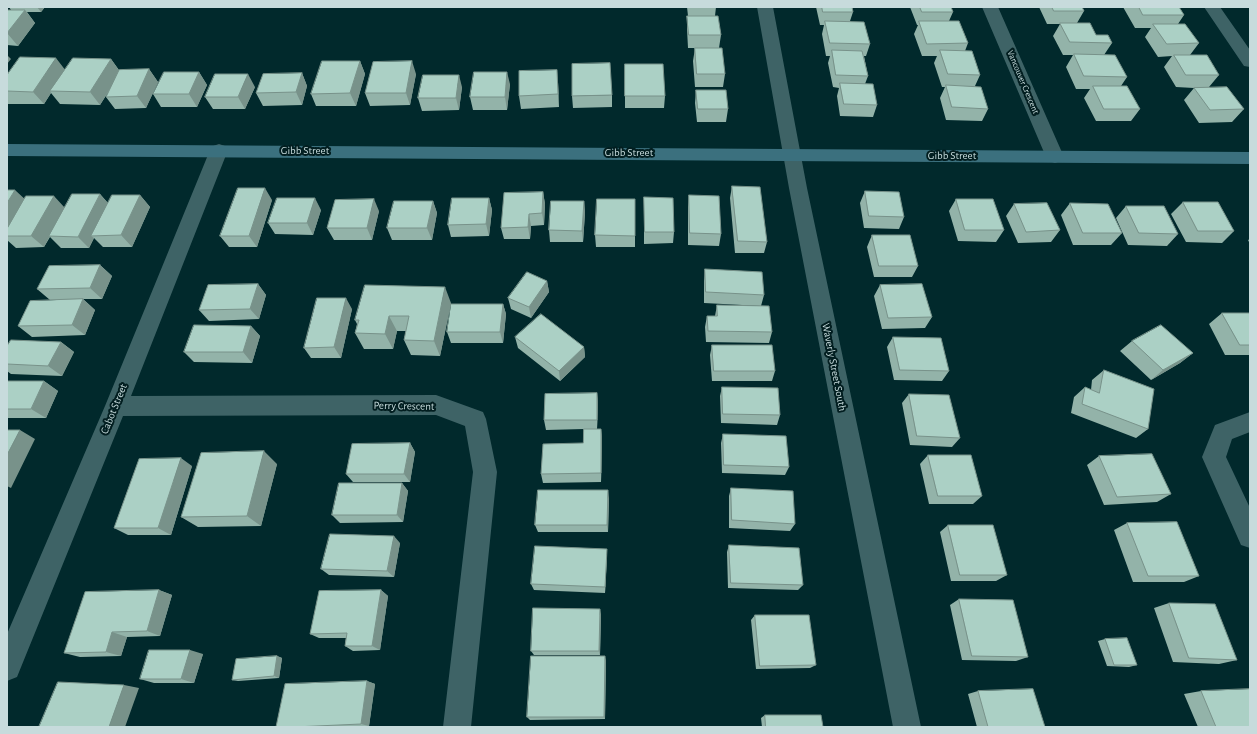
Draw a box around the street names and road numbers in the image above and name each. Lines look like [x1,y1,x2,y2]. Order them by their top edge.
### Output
street label: Vancouver Crescent [1005,49,1041,115]
street label: Gibb Street [281,144,329,158]
street label: Gibb Street [605,146,653,160]
street label: Gibb Street [928,149,976,163]
street label: Waverly Street South [819,322,849,412]
street label: Cabot Street [98,382,130,436]
street label: Perry Crescent [374,399,434,413]

